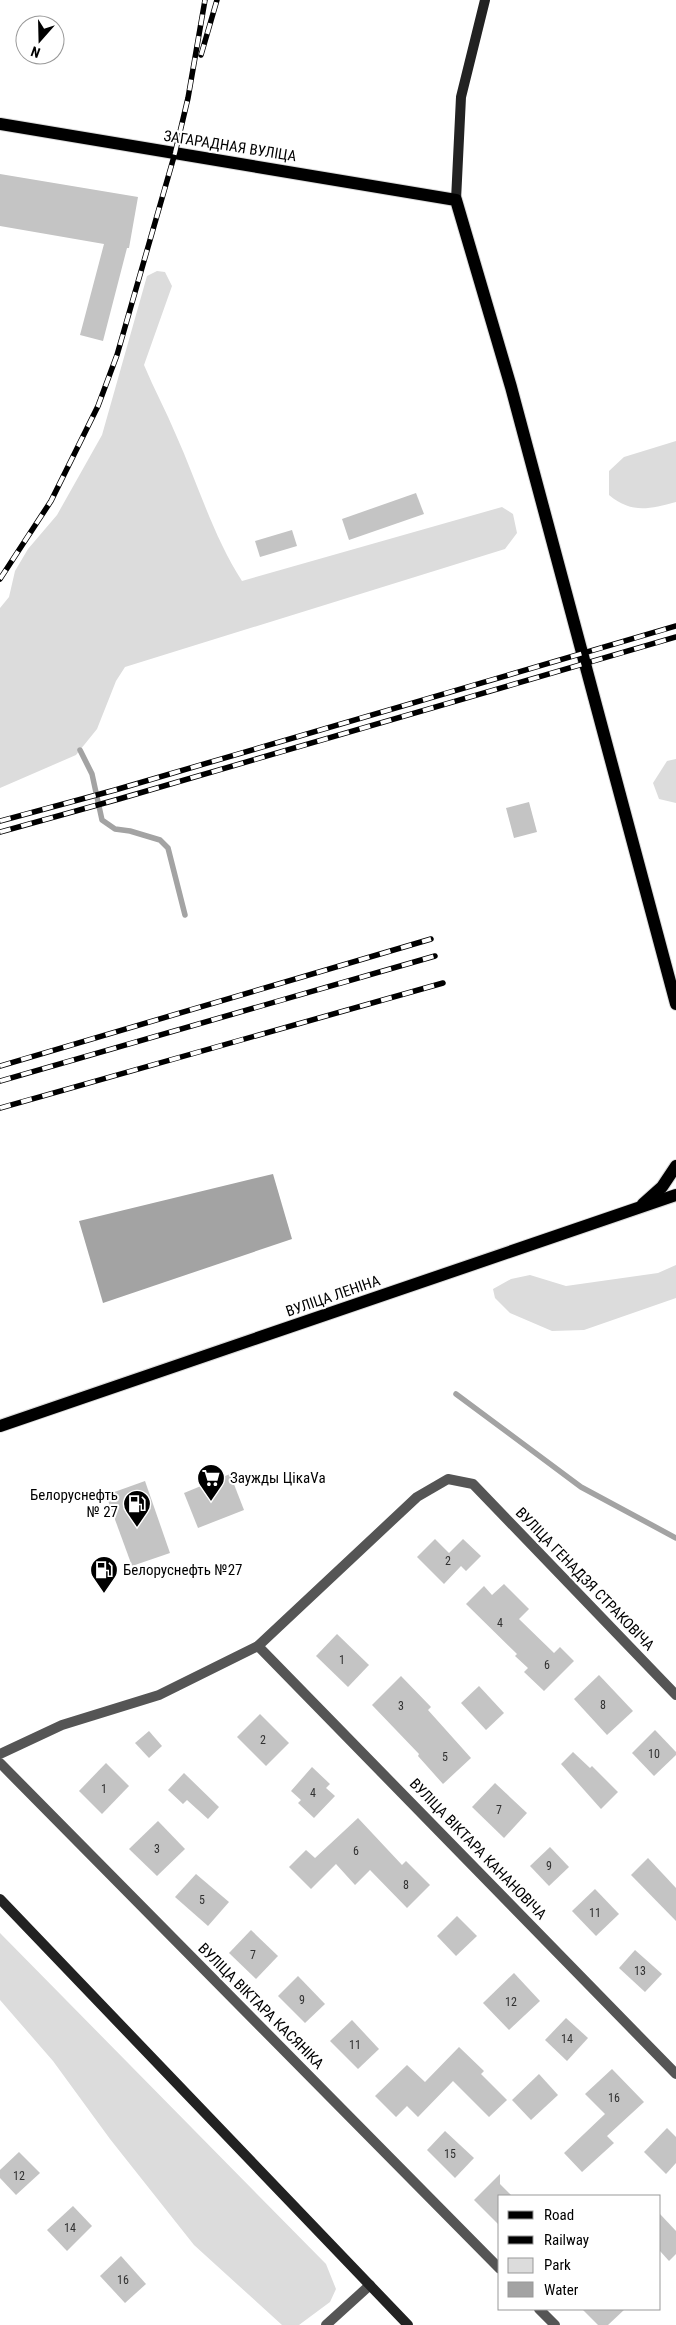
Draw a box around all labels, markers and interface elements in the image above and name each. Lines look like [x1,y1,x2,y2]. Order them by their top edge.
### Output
north arrow [15,15,65,65]
text: N [29,43,42,61]
street label: ЗАГАРАДНАЯ ВУЛІЦА [162,127,298,165]
street label: ВУЛІЦА ЛЕНІНА [283,1271,383,1321]
supermarket icon: Заужды ЦікаVа [196,1463,226,1502]
place label: Заужды ЦікаVа [230,1469,326,1487]
place label: Белоруснефть № 27 [30,1486,118,1521]
fuel station icon: Белоруснефть № 27 [122,1489,152,1528]
street label: ВУЛІЦА ГЕНАДЗЯ СТРАКОВІЧА [512,1504,658,1655]
house number: 2 [445,1554,451,1568]
fuel station icon: Белоруснефть №27 [89,1555,119,1594]
place label: Белоруснефть №27 [123,1561,242,1579]
house number: 4 [497,1616,503,1630]
house number: 1 [339,1653,345,1667]
house number: 6 [544,1658,550,1672]
house number: 8 [600,1698,606,1712]
house number: 3 [398,1699,404,1713]
house number: 2 [260,1733,266,1747]
house number: 10 [648,1747,660,1761]
house number: 5 [442,1750,448,1764]
street label: ВУЛІЦА ВІКТАРА КАНАНОВІЧА [406,1775,550,1924]
house number: 1 [101,1782,107,1796]
house number: 4 [310,1786,316,1800]
house number: 7 [496,1803,502,1817]
house number: 3 [154,1842,160,1856]
house number: 6 [353,1844,359,1858]
house number: 9 [546,1859,552,1873]
house number: 8 [403,1878,409,1892]
house number: 5 [199,1893,205,1907]
house number: 11 [589,1906,601,1920]
street label: ВУЛІЦА ВІКТАРА КАСЯНІКА [194,1939,328,2073]
house number: 7 [250,1948,256,1962]
house number: 13 [634,1964,646,1978]
house number: 9 [299,1993,305,2007]
house number: 12 [505,1995,517,2009]
house number: 14 [561,2032,573,2046]
house number: 11 [349,2038,361,2052]
house number: 16 [608,2091,620,2105]
house number: 15 [444,2147,456,2161]
house number: 12 [13,2169,25,2183]
legend [498,2195,661,2310]
text: Road [544,2206,574,2224]
house number: 14 [64,2221,76,2235]
text: Railway [544,2231,589,2249]
text: Park [544,2256,571,2274]
house number: 16 [117,2273,129,2287]
text: Water [544,2281,579,2299]

